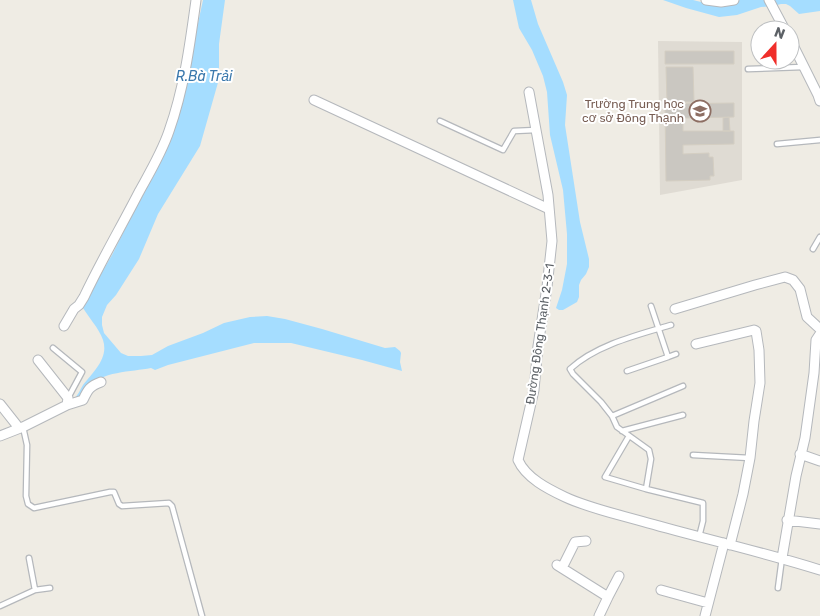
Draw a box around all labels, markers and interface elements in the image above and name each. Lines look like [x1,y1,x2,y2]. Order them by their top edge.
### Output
north arrow [750,20,800,70]
text: N [772,24,787,43]
water label: R.Bà Trải [176,68,233,85]
place label: Trường Trung học cơ sở Đông Thạnh [582,97,684,125]
school or university icon: Trường Trung học cơ sở Đông Thạnh [688,99,712,123]
street label: Đường Đông Thạnh 2-3-1 [523,263,557,405]

